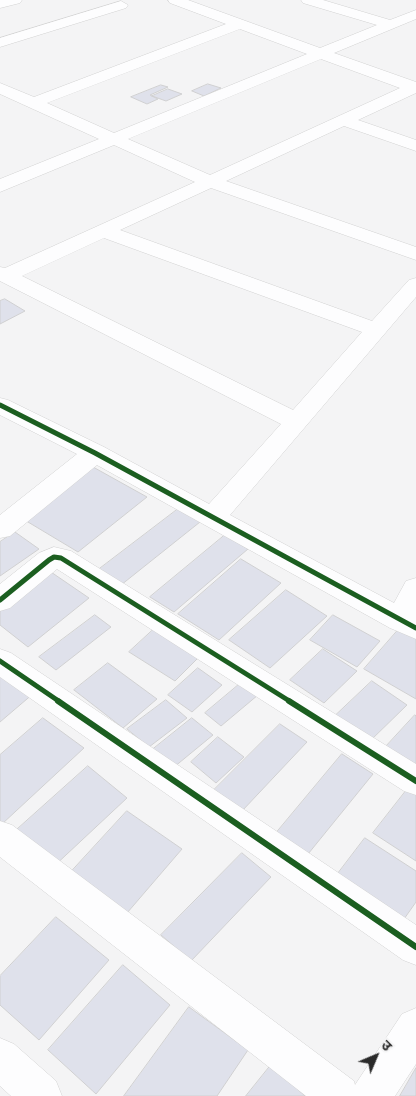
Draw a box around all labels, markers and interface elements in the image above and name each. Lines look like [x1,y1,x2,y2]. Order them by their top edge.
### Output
north arrow [351,1031,401,1081]
text: उ [377,1035,397,1055]

